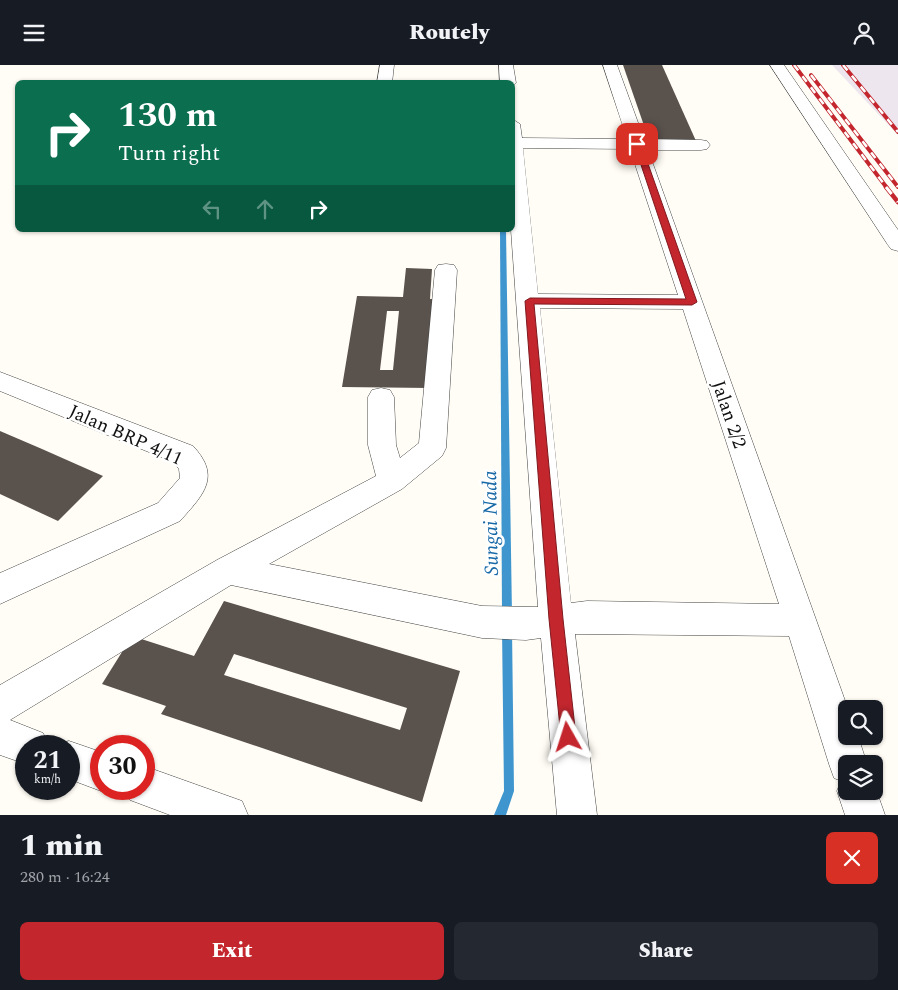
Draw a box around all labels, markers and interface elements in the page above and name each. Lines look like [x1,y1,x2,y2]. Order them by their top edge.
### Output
text: Routely [409,16,489,49]
icon: menu [20,19,48,47]
icon: person [850,19,878,47]
text: 130 m [118,89,217,142]
icon: right [35,100,100,165]
pin [616,123,658,165]
icon: arrive [623,130,651,158]
text: Turn right [118,137,220,170]
icon: left [198,195,226,223]
icon: ahead [251,195,279,223]
icon: right [304,195,332,223]
street label: Jalan 2/2 [703,376,754,453]
street label: Jalan BRP 4/11 [64,397,187,473]
water label: Sungai Nada [475,470,507,576]
map controls [838,700,883,800]
button: search [838,700,883,745]
position arrow [541,710,593,762]
speed limit sign: 30 [90,735,155,800]
text: 21 [33,742,62,780]
button: layers [838,755,883,800]
text: km/h [34,770,61,789]
text: 1 min [20,823,103,869]
button: close [826,832,878,884]
text: 280 m · 16:24 [20,865,110,889]
button: Exit [20,922,444,980]
button: Share [454,922,878,980]

